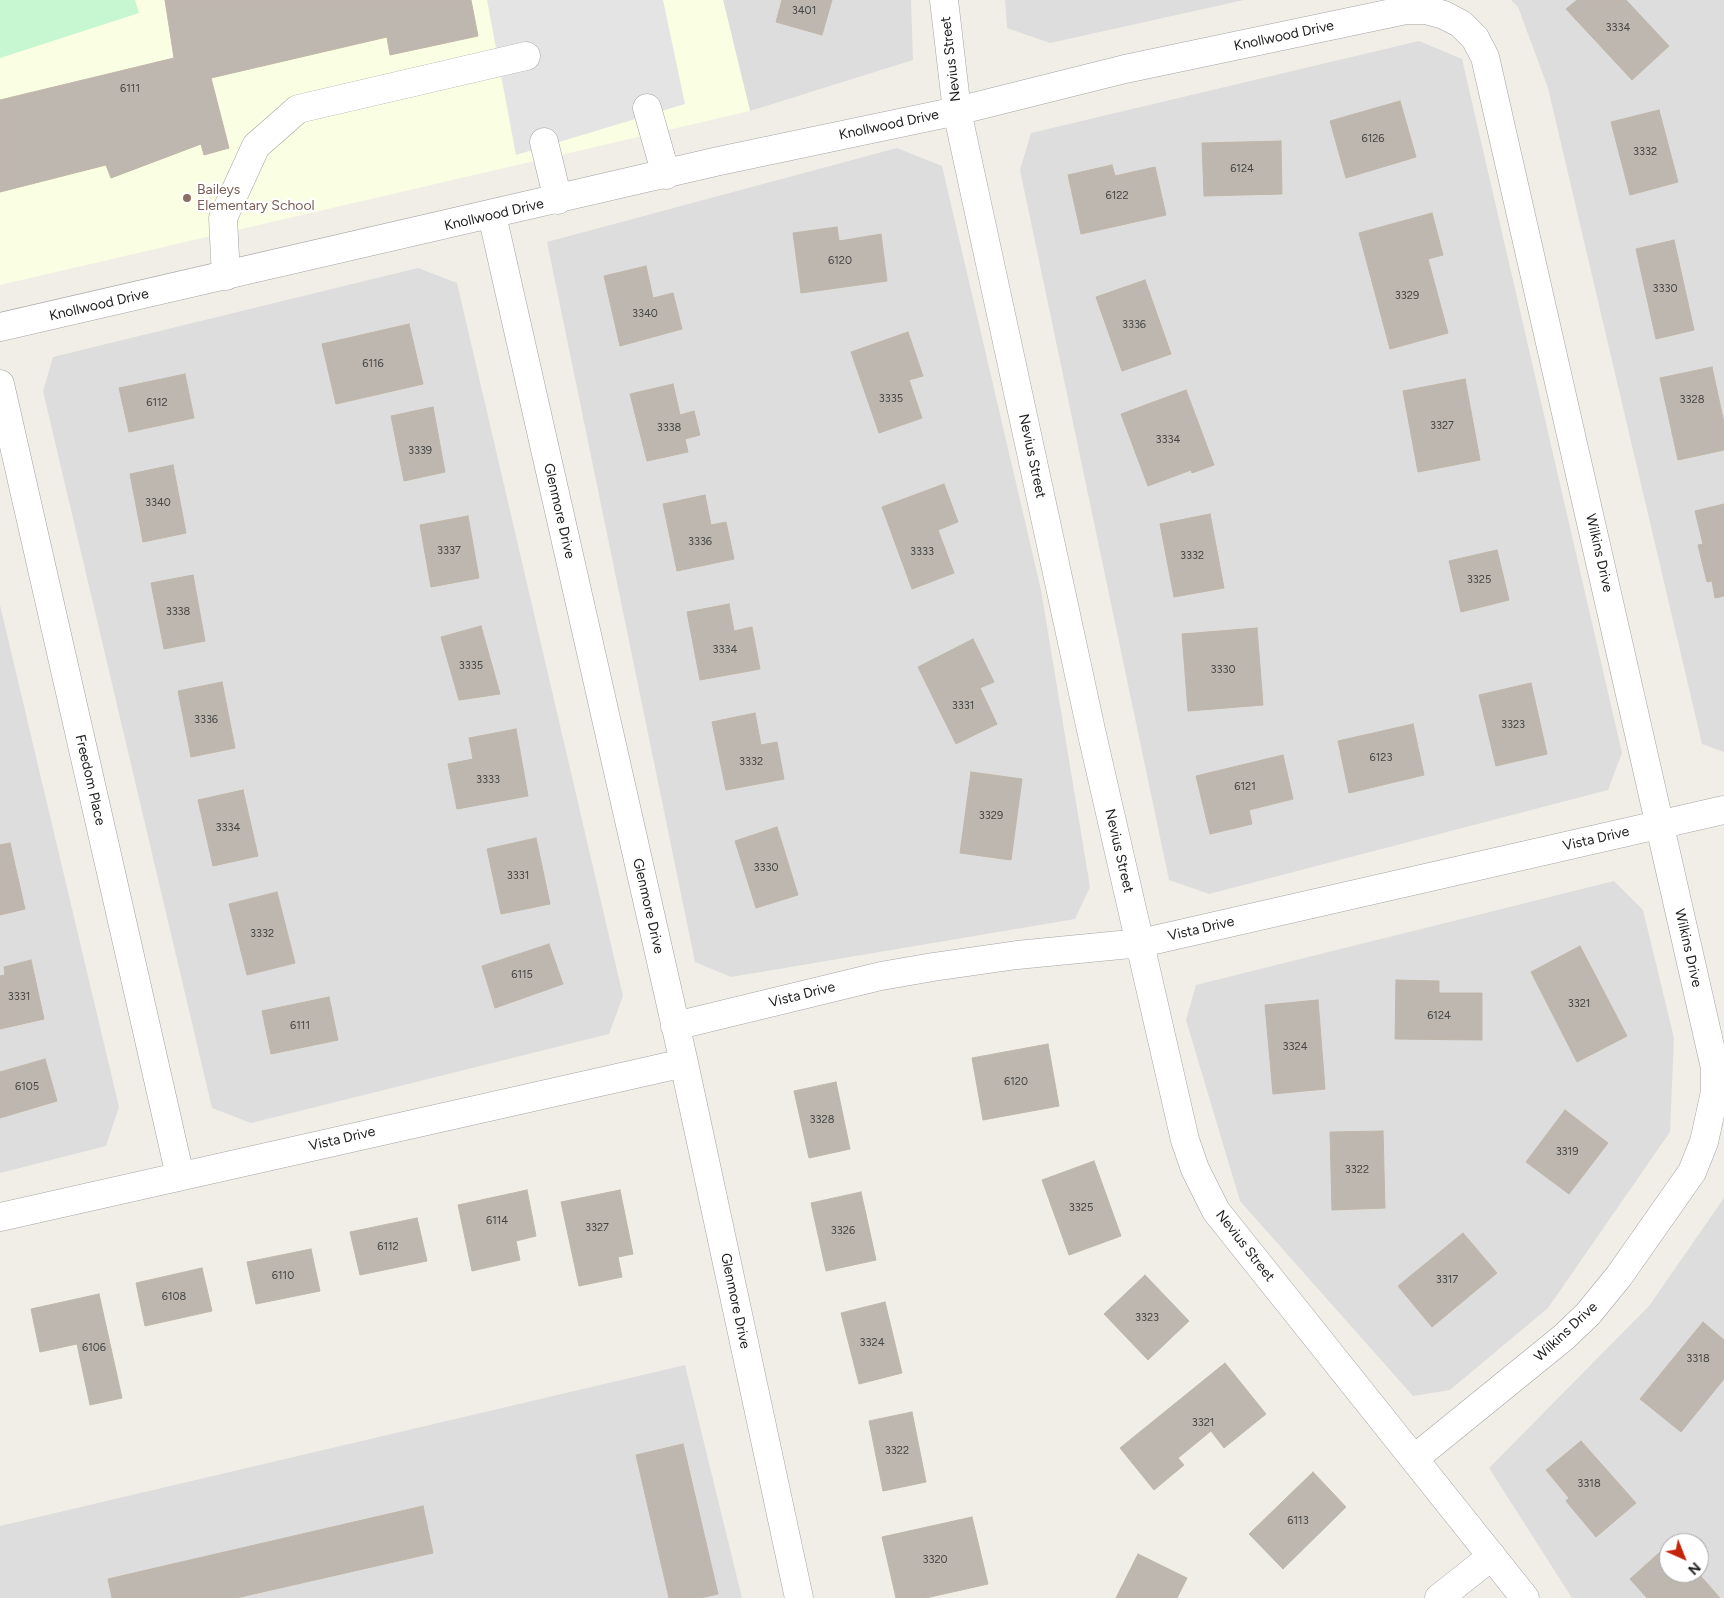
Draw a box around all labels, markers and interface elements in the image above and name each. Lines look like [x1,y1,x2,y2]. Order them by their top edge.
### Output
house number: 3401 [792,4,816,18]
street label: Nevius Street [937,15,965,103]
street label: Knollwood Drive [1233,17,1335,55]
house number: 3334 [1606,21,1630,35]
house number: 6111 [120,82,140,96]
street label: Knollwood Drive [838,106,940,144]
house number: 6126 [1361,132,1385,146]
house number: 3332 [1633,145,1657,159]
house number: 6124 [1230,162,1254,176]
place label: Baileys Elementary School [197,182,315,214]
house number: 6122 [1105,189,1129,203]
marker: Baileys Elementary School [181,192,193,204]
street label: Knollwood Drive [443,195,545,235]
house number: 6120 [828,254,852,268]
house number: 3330 [1652,282,1678,296]
street label: Knollwood Drive [48,285,150,325]
house number: 3329 [1395,289,1419,303]
house number: 3340 [632,307,658,321]
house number: 3336 [1122,318,1146,332]
house number: 6116 [362,357,384,371]
house number: 3335 [879,392,903,406]
house number: 3328 [1680,393,1704,407]
house number: 6112 [146,396,168,410]
street label: Nevius Street [1015,412,1049,500]
house number: 3327 [1430,419,1454,433]
house number: 3338 [657,421,681,435]
house number: 3334 [1156,433,1180,447]
house number: 3339 [408,444,432,458]
street label: Glenmore Drive [540,462,578,560]
house number: 3340 [145,496,171,510]
street label: Wilkins Drive [1582,512,1616,594]
house number: 3336 [688,535,712,549]
house number: 3337 [437,544,461,558]
house number: 3333 [910,545,934,559]
house number: 3332 [1180,549,1204,563]
house number: 3325 [1467,573,1491,587]
house number: 3338 [166,605,190,619]
house number: 3334 [713,643,737,657]
house number: 3335 [459,659,483,673]
house number: 3330 [1210,663,1236,677]
house number: 3331 [952,699,974,713]
house number: 3336 [194,713,218,727]
house number: 3323 [1501,718,1525,732]
street label: Freedom Place [71,733,109,827]
house number: 6123 [1370,751,1392,765]
house number: 3332 [739,755,763,769]
house number: 3333 [476,773,500,787]
house number: 6121 [1234,780,1256,794]
street label: Nevius Street [1101,807,1137,895]
house number: 3329 [979,809,1003,823]
house number: 3334 [216,821,240,835]
street label: Vista Drive [1561,823,1631,855]
street label: Glenmore Drive [629,857,667,955]
house number: 3330 [753,861,779,875]
house number: 3331 [507,869,529,883]
street label: Wilkins Drive [1671,907,1705,989]
street label: Vista Drive [1166,913,1236,945]
house number: 3332 [250,927,274,941]
house number: 6115 [511,968,533,982]
street label: Vista Drive [767,979,837,1011]
house number: 3331 [8,990,30,1004]
house number: 3321 [1568,997,1590,1011]
house number: 6124 [1427,1009,1451,1023]
house number: 6111 [290,1019,310,1033]
house number: 3324 [1283,1040,1307,1054]
house number: 6120 [1004,1075,1028,1089]
house number: 6105 [15,1080,39,1094]
house number: 3328 [810,1113,834,1127]
street label: Vista Drive [307,1123,377,1155]
house number: 3319 [1556,1145,1578,1159]
house number: 3322 [1345,1163,1369,1177]
house number: 3325 [1069,1201,1093,1215]
street label: Nevius Street [1212,1207,1278,1285]
house number: 6114 [486,1214,508,1228]
house number: 3327 [585,1221,609,1235]
house number: 3326 [831,1224,855,1238]
house number: 6112 [377,1240,399,1254]
street label: Glenmore Drive [717,1252,753,1350]
house number: 6110 [272,1269,294,1283]
house number: 3317 [1436,1273,1458,1287]
house number: 6108 [162,1290,186,1304]
street label: Wilkins Drive [1531,1299,1601,1365]
house number: 3323 [1135,1311,1159,1325]
house number: 3324 [860,1336,884,1350]
house number: 6106 [82,1341,106,1355]
house number: 3318 [1686,1352,1710,1366]
house number: 3321 [1192,1416,1214,1430]
house number: 3322 [885,1444,909,1458]
house number: 3318 [1577,1477,1601,1491]
house number: 6113 [1287,1514,1309,1528]
north arrow [1659,1533,1709,1583]
house number: 3320 [922,1553,948,1567]
text: N [1684,1559,1704,1578]

